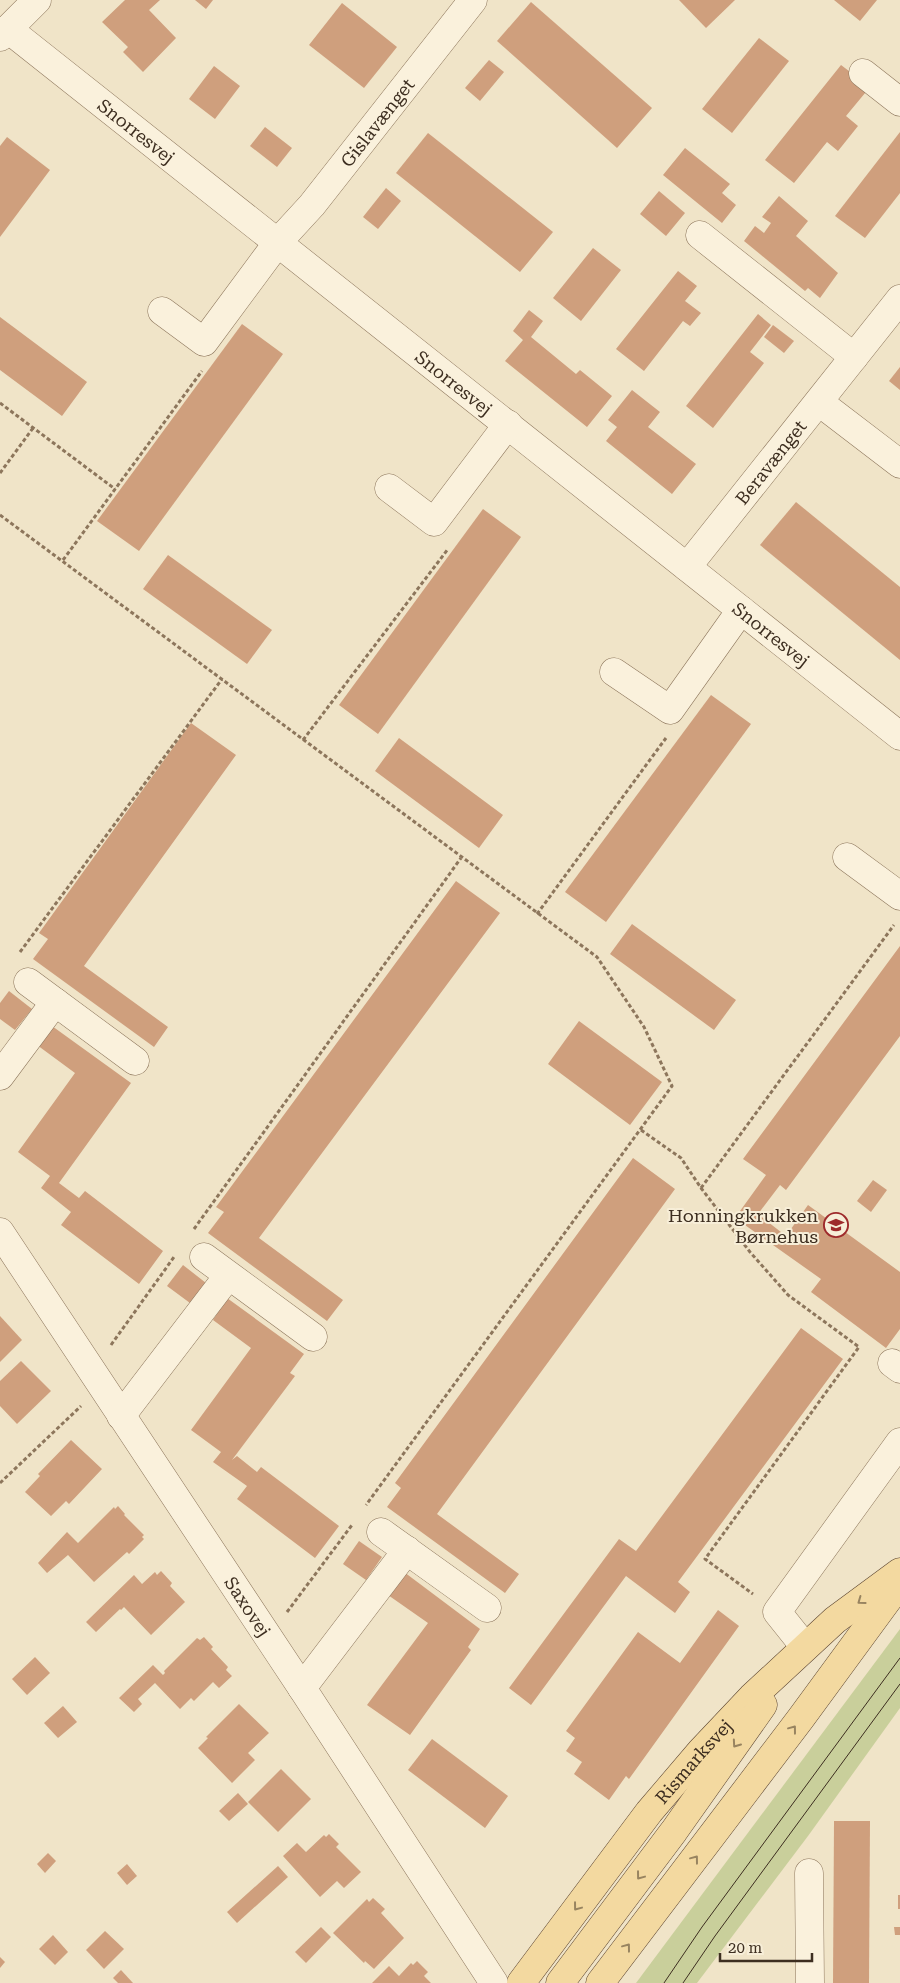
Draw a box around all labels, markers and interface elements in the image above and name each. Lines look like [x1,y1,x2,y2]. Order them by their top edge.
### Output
street label: Gislavænget [336,74,418,171]
street label: Snorresvej [94,94,179,168]
street label: Snorresvej [411,346,497,419]
street label: Beravænget [730,415,810,508]
street label: Snorresvej [729,597,814,671]
place label: Honningkrukken Børnehus [668,1205,818,1247]
school or university icon: Honningkrukken Børnehus [823,1212,849,1238]
street label: Saxovej [221,1572,275,1640]
one-way arrow [857,1595,867,1604]
street label: Rismarksvej [651,1715,736,1808]
one-way arrow [787,1726,795,1735]
one-way arrow [733,1738,742,1748]
one-way arrow [689,1856,697,1865]
one-way arrow [638,1870,646,1879]
one-way arrow [575,1901,583,1910]
scale bar [720,1930,812,1962]
text: 20 m [728,1939,763,1957]
one-way arrow [622,1944,630,1953]

